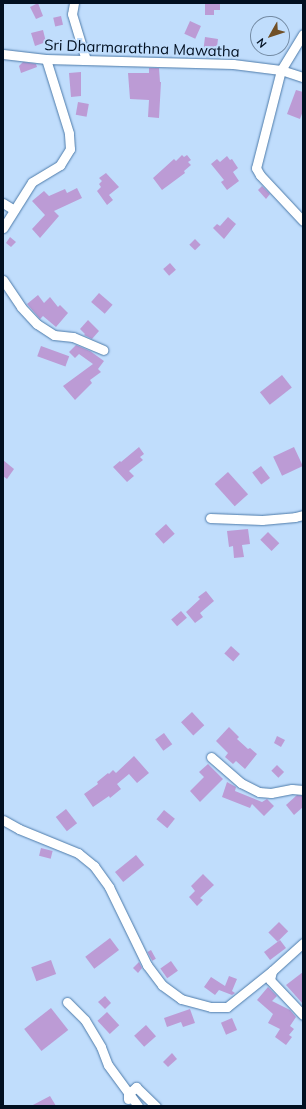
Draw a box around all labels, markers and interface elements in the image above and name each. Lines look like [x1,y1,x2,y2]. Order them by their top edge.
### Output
north arrow [250,16,290,56]
text: N [253,35,270,51]
street label: Sri Dharmarathna Mawatha [44,36,240,60]

